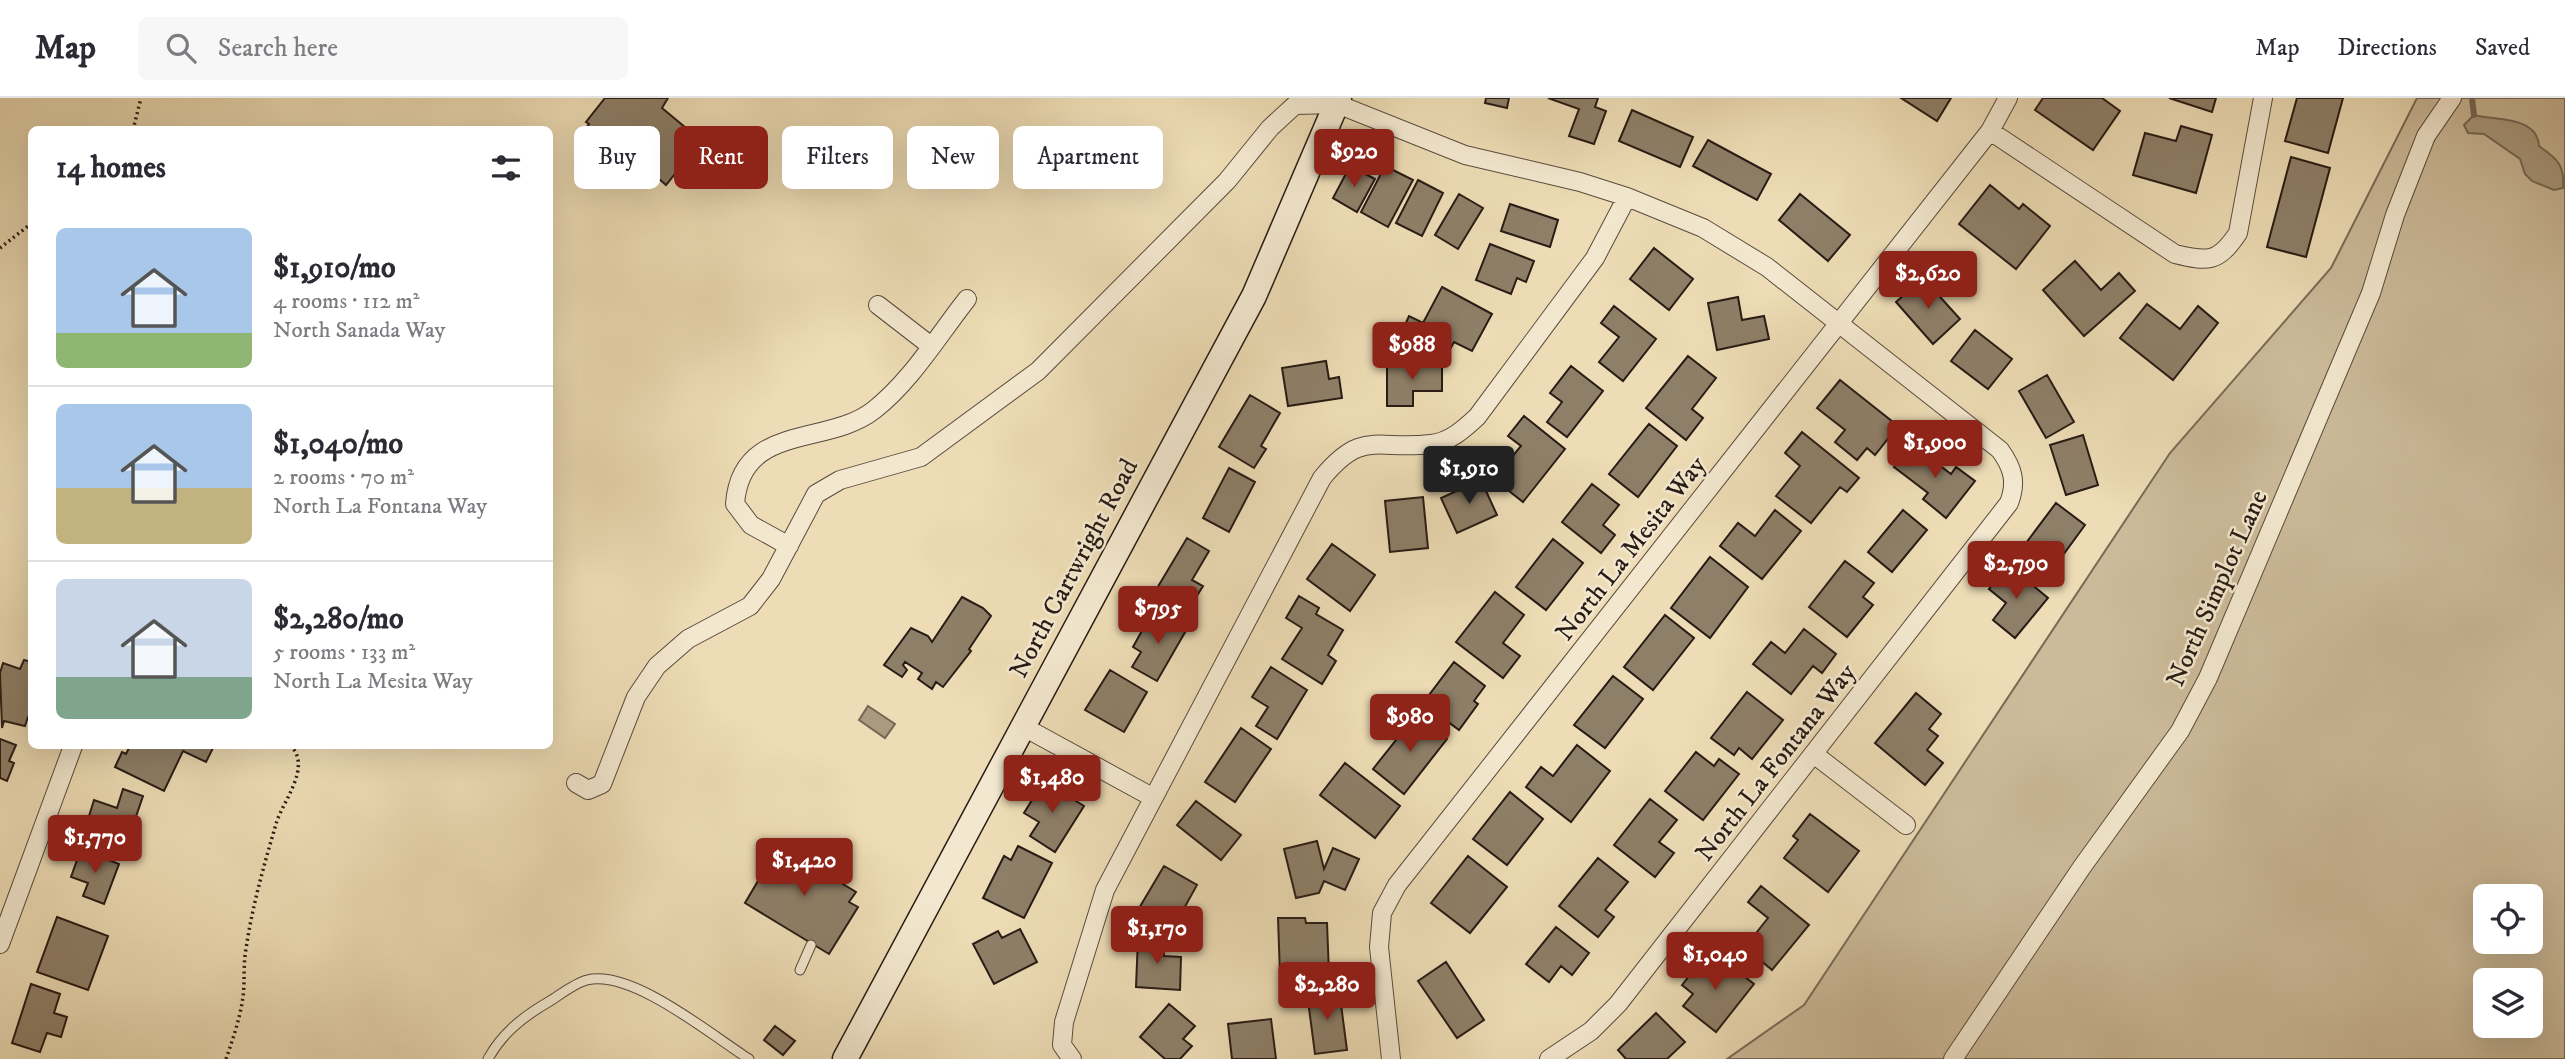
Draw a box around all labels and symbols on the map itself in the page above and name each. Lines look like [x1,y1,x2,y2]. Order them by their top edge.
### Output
pin: $920 [1313,130,1395,189]
pin: $2,620 [1871,252,1985,311]
pin: $988 [1371,322,1453,382]
pin: $1,900 [1878,420,1992,480]
pin: $1,910 [1412,446,1526,506]
street label: North La Mesita Way [1549,449,1714,648]
street label: North Cartwright Road [1003,453,1146,684]
street label: North Simplot Lane [2159,485,2275,692]
pin: $2,790 [1959,542,2073,601]
pin: $795 [1117,587,1199,646]
street label: North La Fontana Way [1689,657,1864,869]
pin: $980 [1369,694,1451,754]
pin: $1,480 [995,756,1109,815]
pin: $1,770 [38,816,152,875]
pin: $1,420 [747,838,861,898]
pin: $1,170 [1100,906,1214,966]
pin: $1,040 [1658,932,1772,992]
pin: $2,280 [1270,962,1384,1022]

